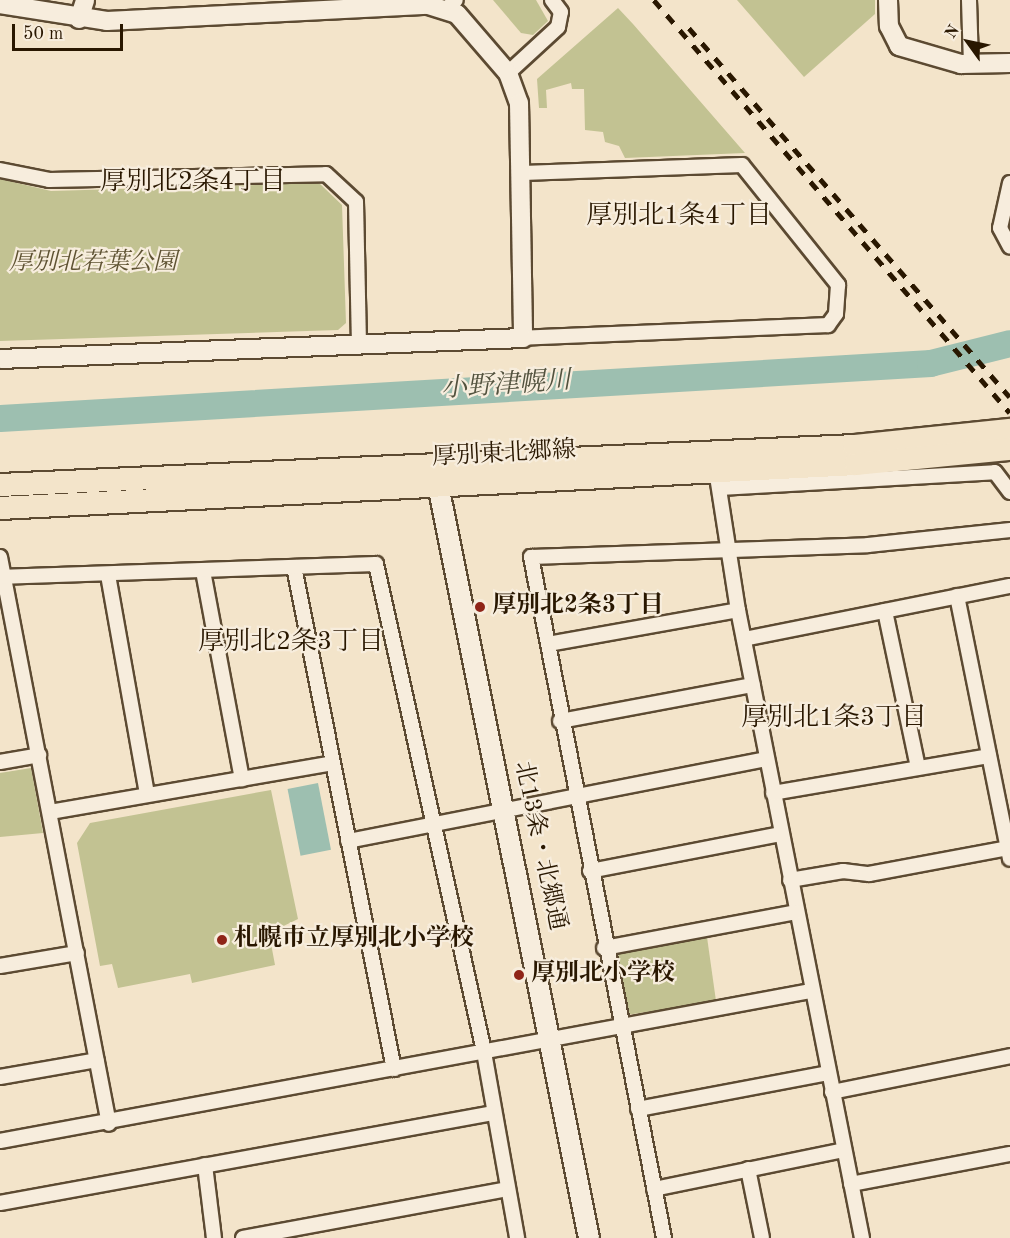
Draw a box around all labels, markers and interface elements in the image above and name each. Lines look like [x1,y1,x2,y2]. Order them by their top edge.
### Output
scale bar [15,12,126,50]
north arrow [938,12,998,72]
text: N [943,23,963,42]
text: 50 m [23,25,63,43]
district label: 厚別北2条4丁目 [100,167,286,199]
district label: 厚別北1条4丁目 [586,201,772,233]
park label: 厚別北若葉公園 [9,250,177,278]
water label: 小野津幌川 [440,366,572,406]
street label: 厚別東北郷線 [431,437,577,473]
place label: 厚別北2条3丁目 [492,593,664,621]
marker: 厚別北2条3丁目 [473,600,487,614]
district label: 厚別北2条3丁目 [198,627,384,659]
district label: 厚別北1条3丁目 [741,703,927,735]
street label: 北13条・北郷通 [507,759,571,933]
place label: 札幌市立厚別北小学校 [234,926,474,954]
marker: 札幌市立厚別北小学校 [215,933,229,947]
place label: 厚別北小学校 [531,961,675,989]
marker: 厚別北小学校 [512,968,526,982]

